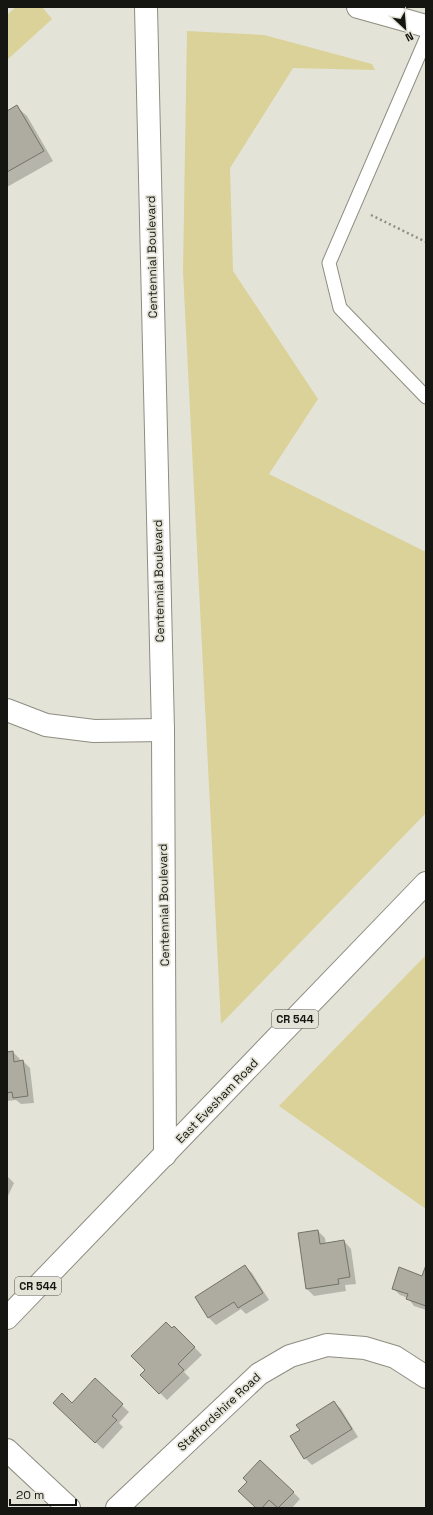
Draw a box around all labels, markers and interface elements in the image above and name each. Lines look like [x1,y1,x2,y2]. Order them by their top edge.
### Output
north arrow [385,8,425,48]
text: N [403,29,416,45]
street label: Centennial Boulevard [143,196,161,318]
street label: Centennial Boulevard [150,520,168,642]
street label: Centennial Boulevard [155,844,173,966]
road number: CR 544 [272,1010,318,1028]
street label: East Evesham Road [172,1055,262,1147]
road number: CR 544 [15,1277,61,1295]
street label: Staffordshire Road [174,1369,264,1455]
scale bar [10,1481,76,1507]
text: 20 m [16,1487,44,1503]

